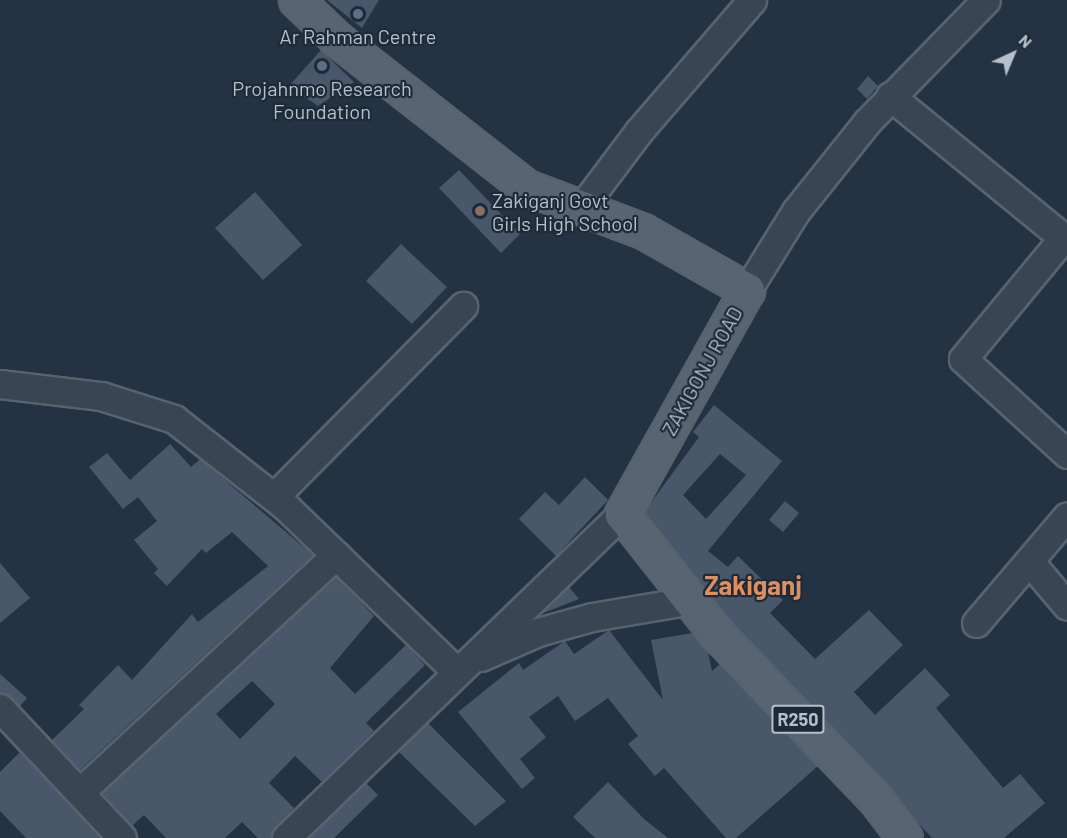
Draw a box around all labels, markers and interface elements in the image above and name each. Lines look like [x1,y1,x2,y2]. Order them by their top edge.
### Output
marker: Ar Rahman Centre [351,7,365,21]
place label: Ar Rahman Centre [280,24,436,48]
north arrow [983,24,1043,84]
text: N [1015,30,1036,51]
marker: Projahnmo Research Foundation [315,59,329,73]
place label: Projahnmo Research Foundation [232,76,412,123]
place label: Zakiganj Govt Girls High School [492,188,638,235]
marker: Zakiganj Govt Girls High School [473,204,487,218]
street label: ZAKIGONJ ROAD [657,302,747,440]
district label: Zakiganj [704,569,802,601]
road number: R250 [771,704,825,734]

